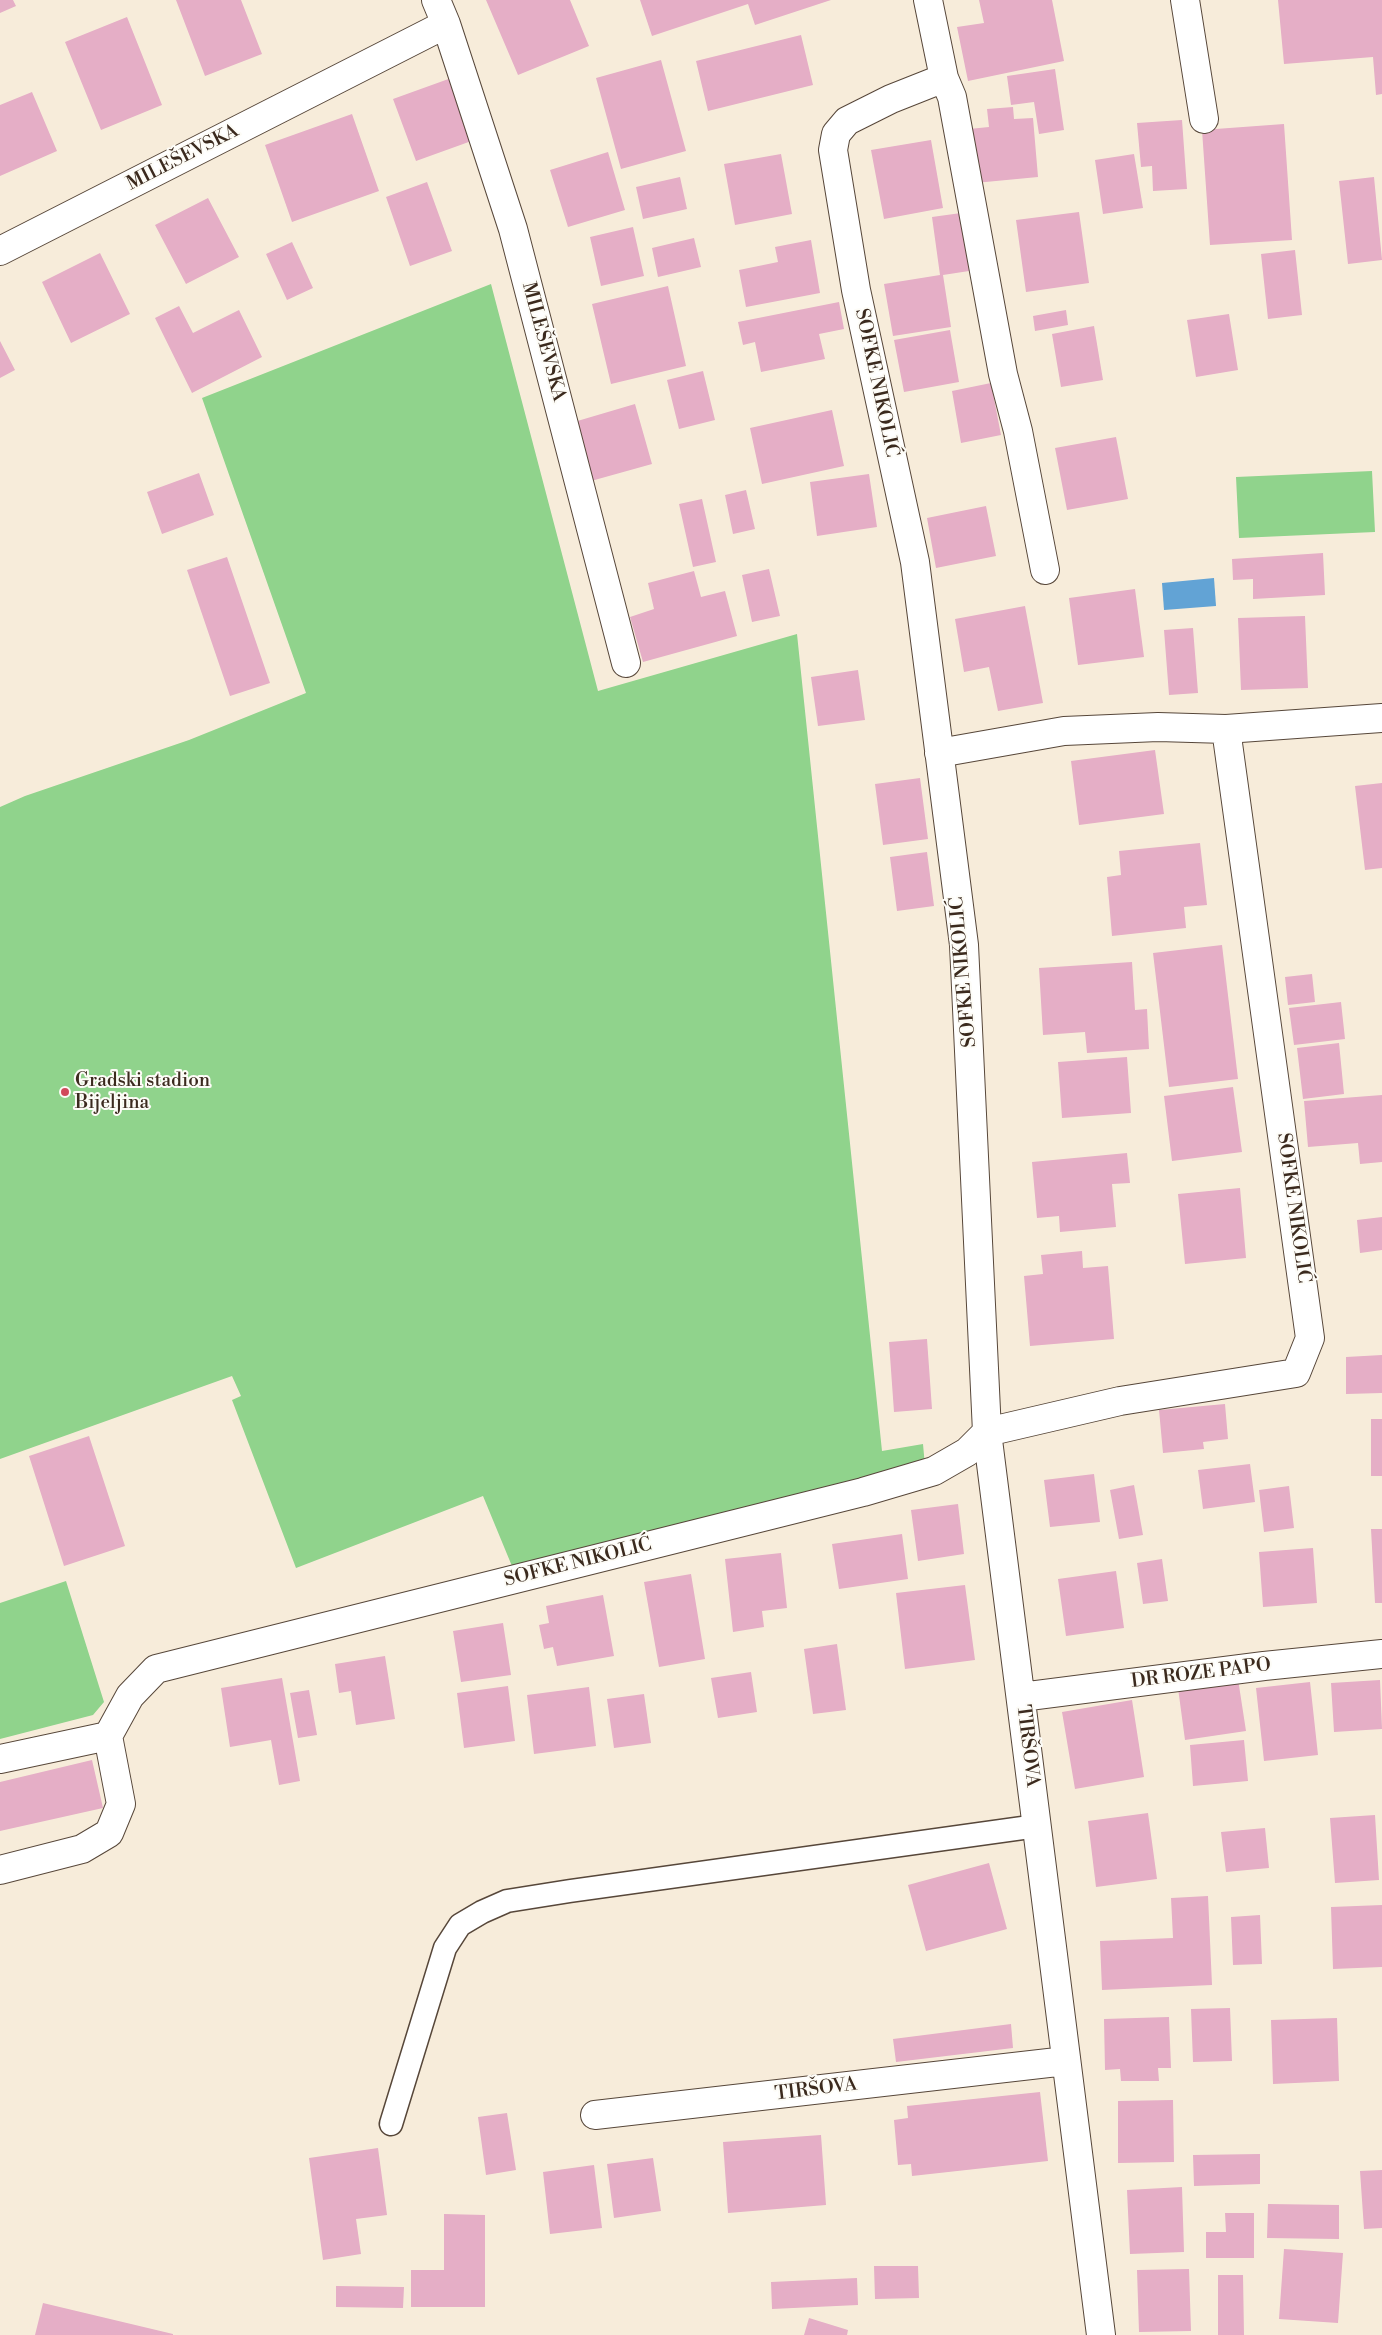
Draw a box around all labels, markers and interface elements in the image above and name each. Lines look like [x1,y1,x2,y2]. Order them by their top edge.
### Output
street label: MILEŠEVSKA [123,120,243,196]
street label: MILEŠEVSKA [516,280,570,404]
street label: SOFKE NIKOLIĆ [849,307,903,459]
street label: SOFKE NIKOLIĆ [946,896,982,1048]
place label: Gradski stadion Bijeljina [75,1070,210,1114]
marker: Gradski stadion Bijeljina [59,1086,71,1098]
street label: SOFKE NIKOLIĆ [1271,1131,1315,1285]
street label: SOFKE NIKOLIĆ [502,1534,654,1592]
street label: DR ROZE PAPO [1130,1654,1272,1694]
street label: TIRŠOVA [1011,1704,1043,1788]
street label: TIRŠOVA [774,2074,858,2106]

